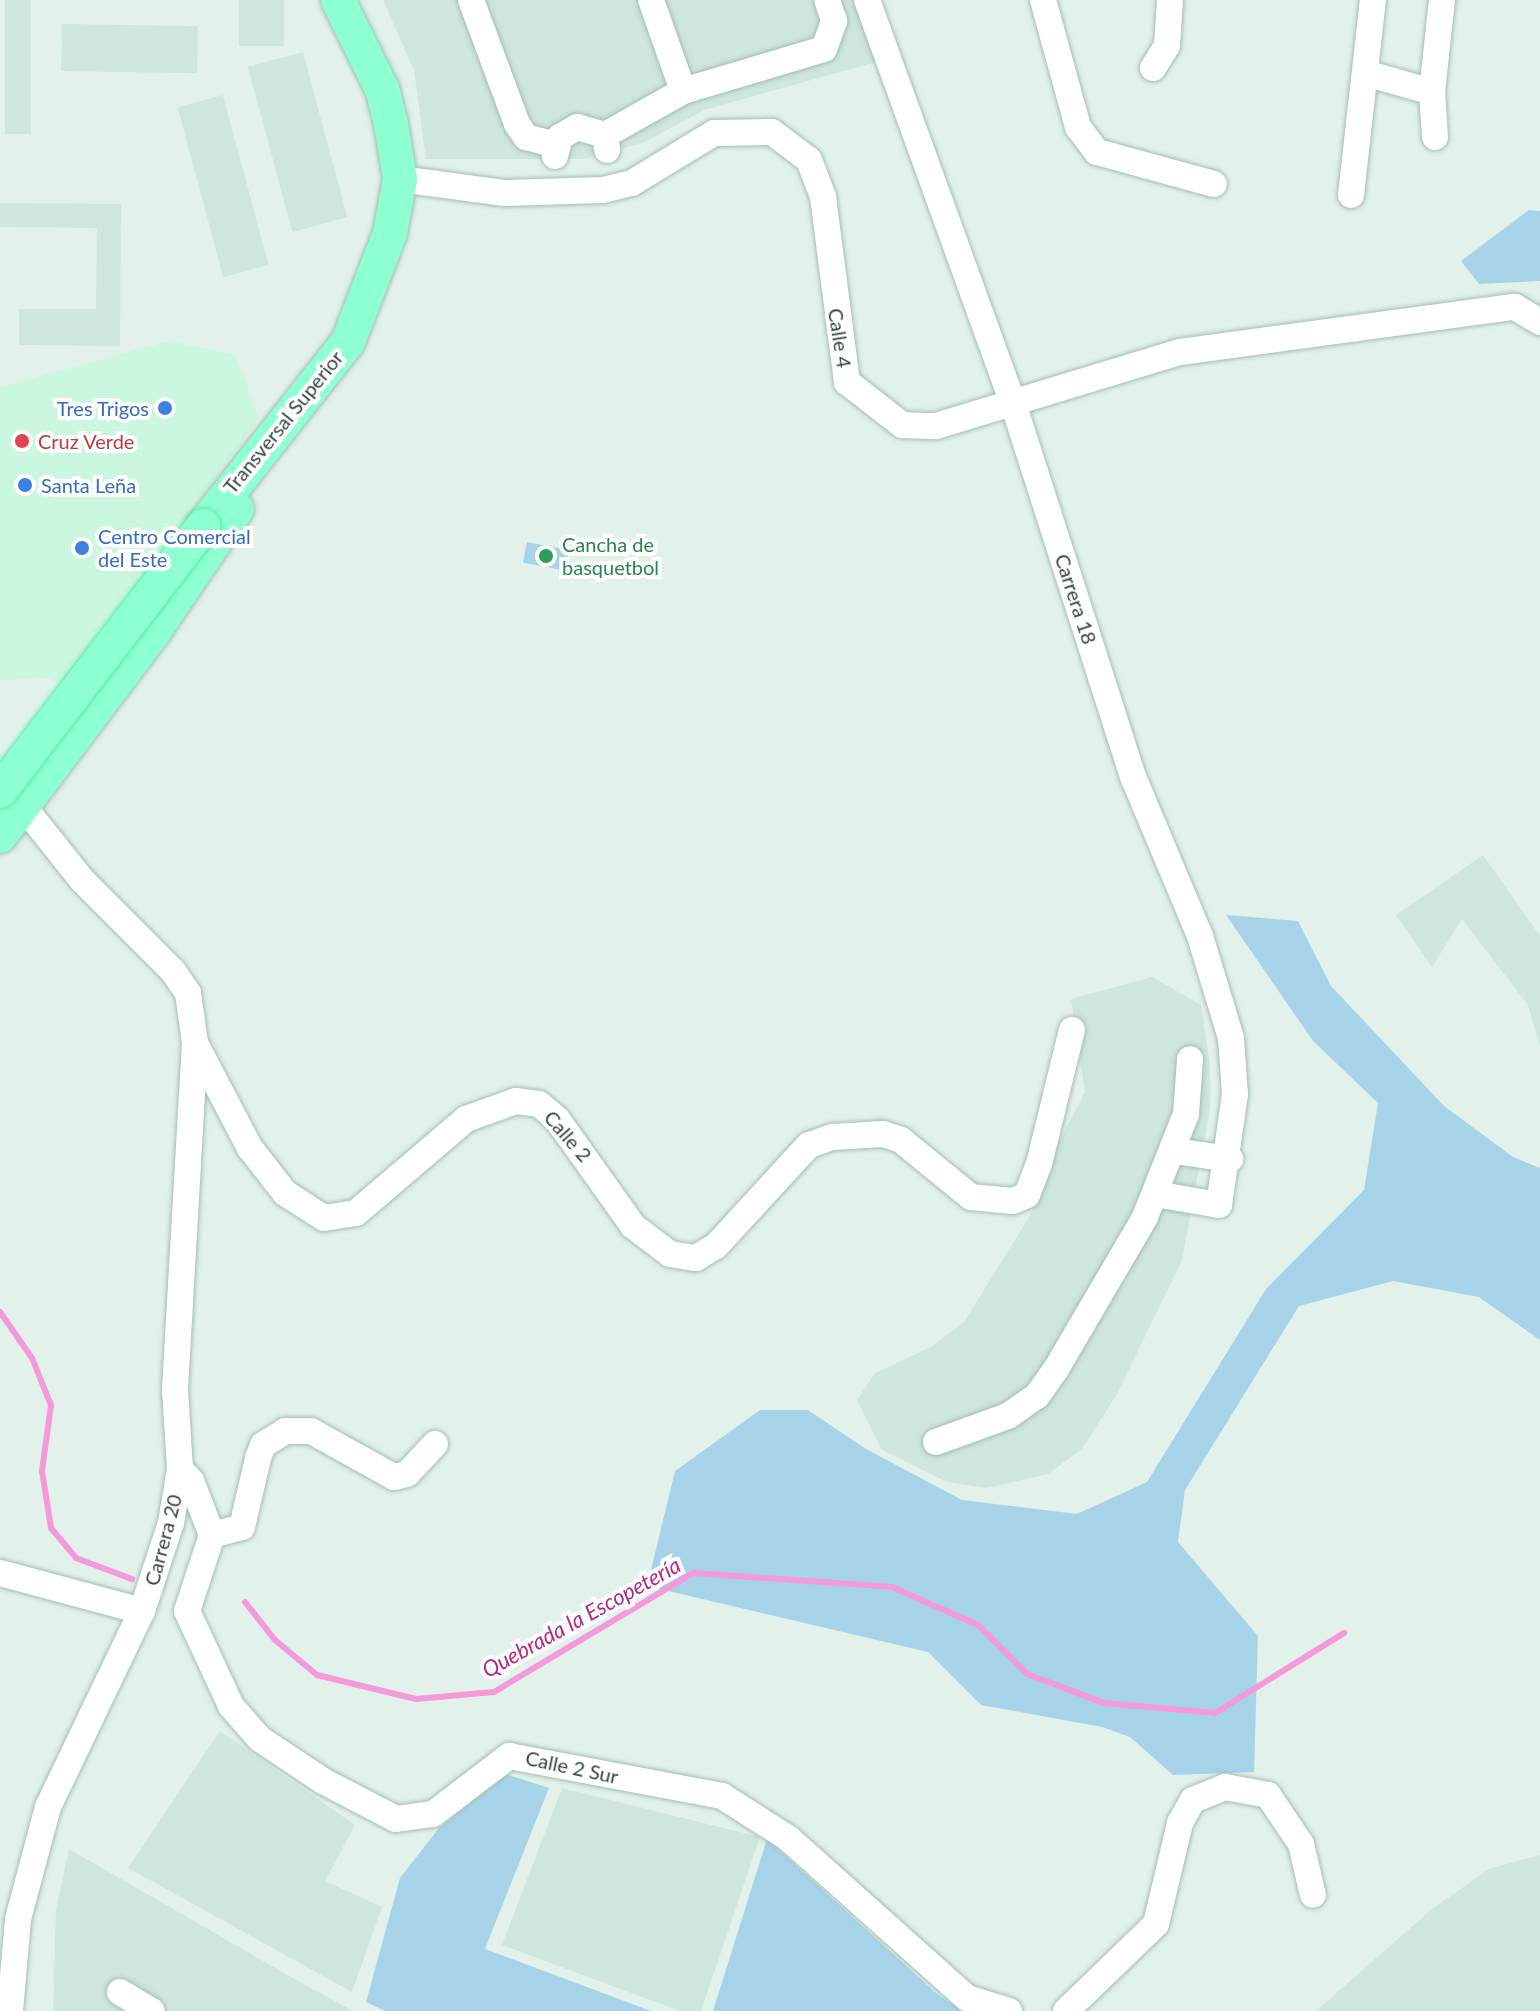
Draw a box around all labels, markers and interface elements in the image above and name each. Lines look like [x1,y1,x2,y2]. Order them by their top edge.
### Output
street label: Calle 4 [823,306,857,370]
street label: Transversal Superior [218,346,348,498]
place label: Tres Trigos [56,396,149,420]
marker: Tres Trigos [156,399,174,417]
place label: Cruz Verde [38,429,135,453]
marker: Cruz Verde [13,432,31,450]
place label: Santa Leña [41,473,136,497]
marker: Santa Leña [16,476,34,494]
place label: Centro Comercial del Este [98,524,251,571]
place label: Cancha de basquetbol [562,532,659,579]
marker: Centro Comercial del Este [73,539,91,557]
marker: Cancha de basquetbol [537,547,555,565]
street label: Carrera 18 [1050,551,1102,647]
street label: Calle 2 [539,1105,597,1167]
street label: Carrera 20 [139,1492,187,1588]
water label: Quebrada la Escopetería [477,1551,685,1683]
street label: Calle 2 Sur [523,1745,621,1789]

